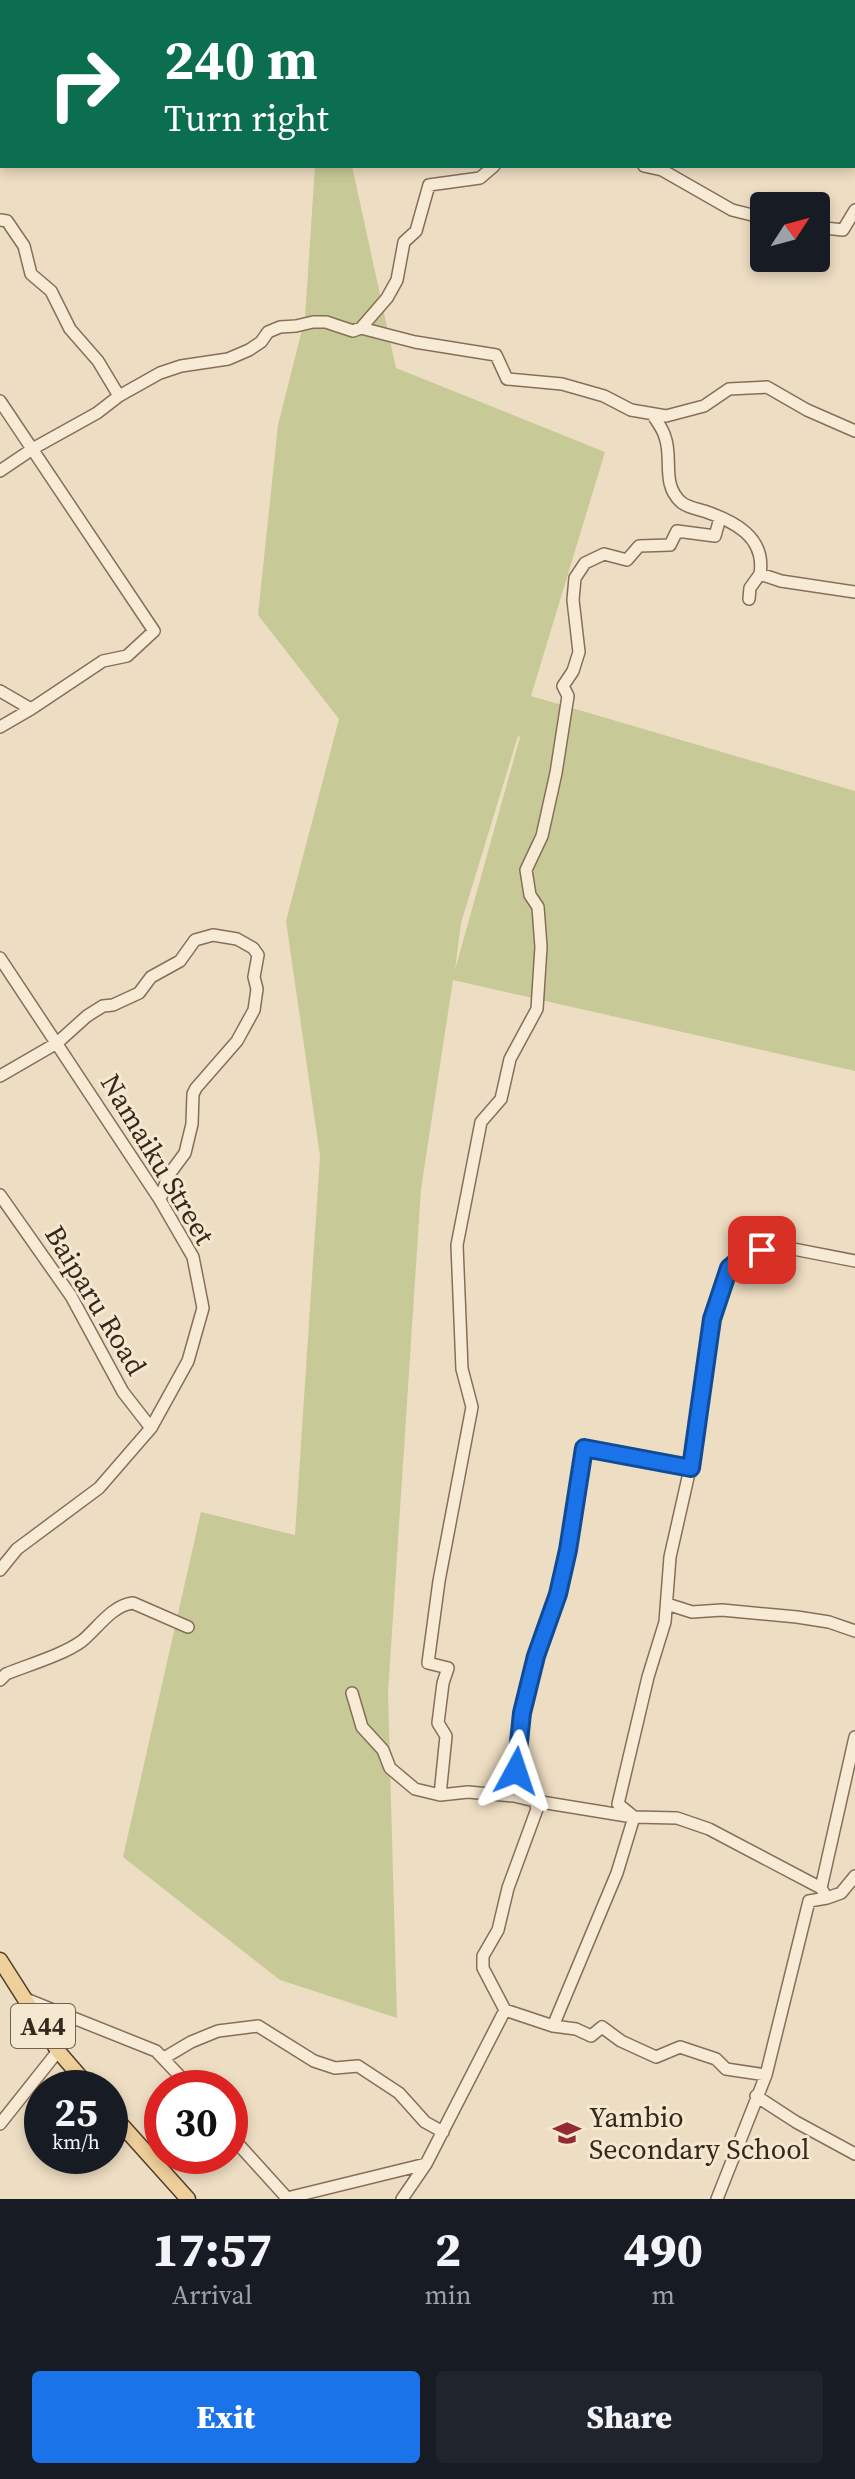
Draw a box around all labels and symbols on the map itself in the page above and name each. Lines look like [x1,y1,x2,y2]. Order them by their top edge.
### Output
north arrow [750,192,830,272]
street label: Namaiku Street [92,1067,224,1252]
pin [728,1216,796,1284]
street label: Baiparu Road [36,1218,156,1382]
position arrow [474,1729,558,1813]
road number: A44 [11,2004,75,2048]
speed limit sign: 30 [144,2070,248,2174]
place label: Yambio Secondary School [589,2098,810,2168]
school or university icon: Yambio Secondary School [552,2118,582,2148]

